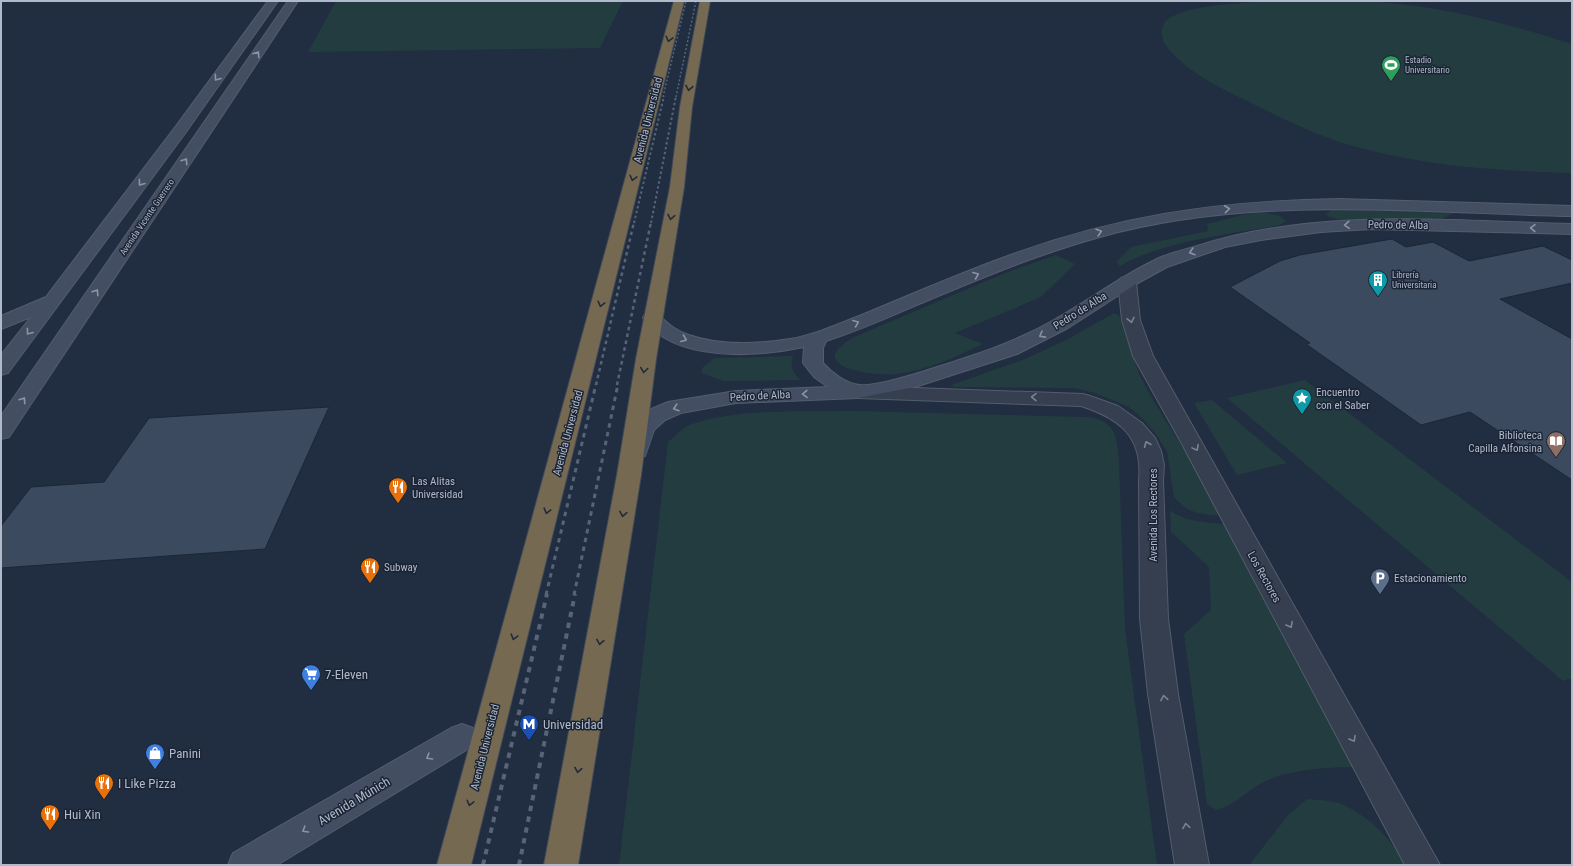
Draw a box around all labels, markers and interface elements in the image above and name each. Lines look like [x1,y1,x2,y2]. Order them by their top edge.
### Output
one-way arrow [665,35,674,42]
one-way arrow [253,51,260,58]
sports icon: Estadio Universitario [1380,54,1402,82]
place label: Estadio Universitario [1405,55,1450,75]
one-way arrow [215,74,222,81]
street label: Avenida Universidad [631,76,665,164]
one-way arrow [686,85,694,91]
one-way arrow [180,159,187,166]
one-way arrow [629,175,638,182]
street label: Avenida Vicente Guerrero [118,177,176,257]
one-way arrow [138,179,145,186]
one-way arrow [1224,205,1230,214]
one-way arrow [667,214,676,220]
street label: Pedro de Alba [1368,218,1428,232]
one-way arrow [1344,221,1350,230]
one-way arrow [1530,224,1536,232]
one-way arrow [1095,228,1102,237]
one-way arrow [1188,247,1195,256]
building icon: Librería Universitaria [1367,269,1389,297]
place label: Librería Universitaria [1392,270,1437,290]
one-way arrow [973,271,980,279]
one-way arrow [91,289,99,296]
street label: Pedro de Alba [1051,289,1109,333]
one-way arrow [597,300,606,307]
one-way arrow [1127,317,1135,323]
one-way arrow [851,320,859,328]
one-way arrow [27,327,34,334]
one-way arrow [1039,330,1046,337]
one-way arrow [680,334,687,342]
one-way arrow [640,367,649,373]
place label: Encuentro con el Saber [1316,386,1370,412]
place icon: Encuentro con el Saber [1291,387,1313,415]
street label: Pedro de Alba [729,388,791,404]
street label: Avenida Universidad [550,389,586,477]
one-way arrow [802,390,808,398]
one-way arrow [1031,393,1037,401]
one-way arrow [18,397,25,404]
one-way arrow [673,403,680,412]
place label: Biblioteca Capilla Alfonsina [1468,429,1542,455]
library icon: Biblioteca Capilla Alfonsina [1545,430,1567,458]
one-way arrow [1144,441,1152,449]
one-way arrow [1191,444,1199,451]
street label: Avenida Los Rectores [1147,468,1160,562]
place label: Las Alitas Universidad [412,475,463,501]
restaurant icon: Las Alitas Universidad [387,476,409,504]
one-way arrow [543,507,552,514]
one-way arrow [619,510,627,517]
street label: Los Rectores [1245,549,1283,605]
restaurant icon: Subway [359,556,381,584]
place label: Subway [384,561,418,574]
parking icon: Estacionamiento [1369,567,1391,595]
place label: Estacionamiento [1394,572,1467,585]
one-way arrow [1286,620,1293,628]
one-way arrow [510,634,518,640]
one-way arrow [596,639,605,645]
supermarket icon: 7-Eleven [300,663,322,691]
place label: 7-Eleven [325,667,368,682]
one-way arrow [1160,695,1169,701]
street label: Avenida Universidad [468,703,502,791]
metro station icon: Universidad [518,713,540,741]
place label: Universidad [543,717,603,732]
one-way arrow [1348,734,1355,742]
shop icon: Panini [144,742,166,770]
place label: Panini [169,746,201,761]
one-way arrow [426,752,433,759]
one-way arrow [574,767,582,773]
restaurant icon: I Like Pizza [93,772,115,800]
street label: Avenida Múnich [315,774,393,828]
place label: I Like Pizza [118,776,176,791]
one-way arrow [466,799,475,806]
restaurant icon: Hui Xin [39,803,61,831]
place label: Hui Xin [64,807,101,822]
one-way arrow [1182,823,1191,830]
one-way arrow [302,825,309,832]

